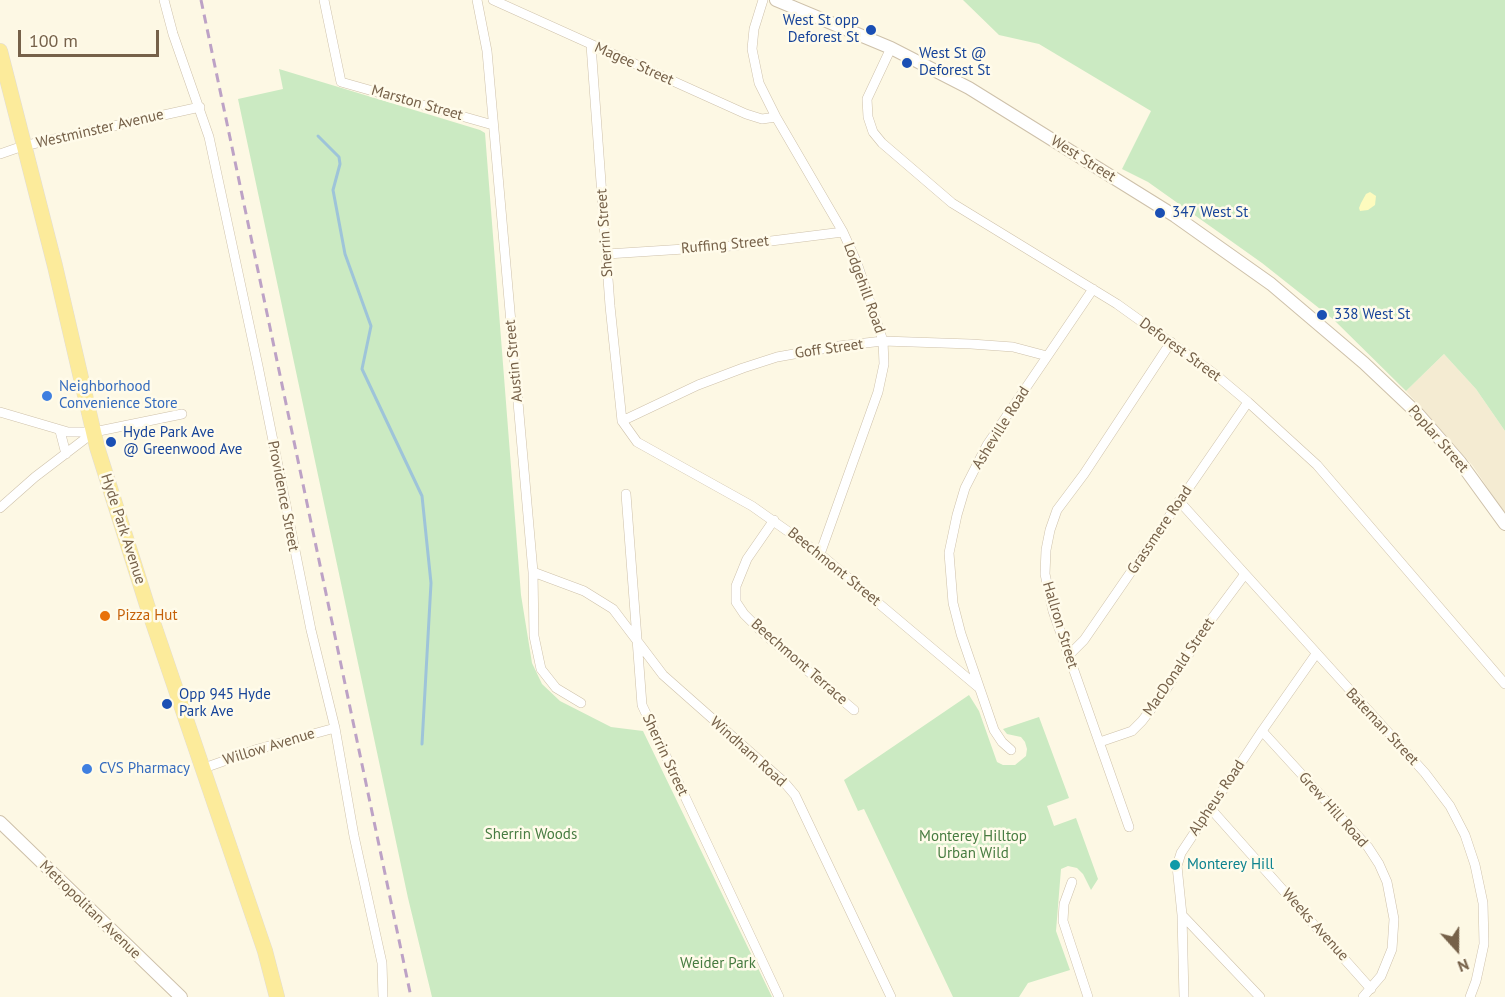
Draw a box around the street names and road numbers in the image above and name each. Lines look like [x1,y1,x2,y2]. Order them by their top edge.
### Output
street label: Magee Street [592,39,676,89]
street label: Marston Street [369,81,465,125]
street label: Westminster Avenue [35,106,165,152]
street label: West Street [1047,132,1119,186]
street label: Sherrin Street [593,188,617,278]
street label: Ruffing Street [680,232,770,258]
street label: Lodgehill Road [839,240,889,336]
street label: Deforest Street [1136,314,1224,386]
street label: Austin Street [501,319,527,403]
street label: Goff Street [794,335,864,363]
street label: Asheville Road [968,383,1034,473]
street label: Poplar Street [1404,402,1472,476]
street label: Providence Street [263,439,303,553]
street label: Hyde Park Avenue [97,471,149,587]
street label: Grassmere Road [1124,482,1196,578]
street label: Beechmont Street [784,524,884,610]
street label: Hallron Street [1038,579,1082,671]
street label: Beechmont Terrace [747,615,851,709]
street label: MacDonald Street [1140,615,1218,719]
street label: Bateman Street [1342,685,1422,769]
street label: Sherrin Street [638,711,692,799]
street label: Windham Road [706,713,790,791]
street label: Willow Avenue [221,725,317,769]
street label: Alpheus Road [1185,757,1249,839]
street label: Grew Hill Road [1294,769,1372,851]
street label: Metropolitan Avenue [36,857,144,963]
street label: Weeks Avenue [1278,885,1352,965]

